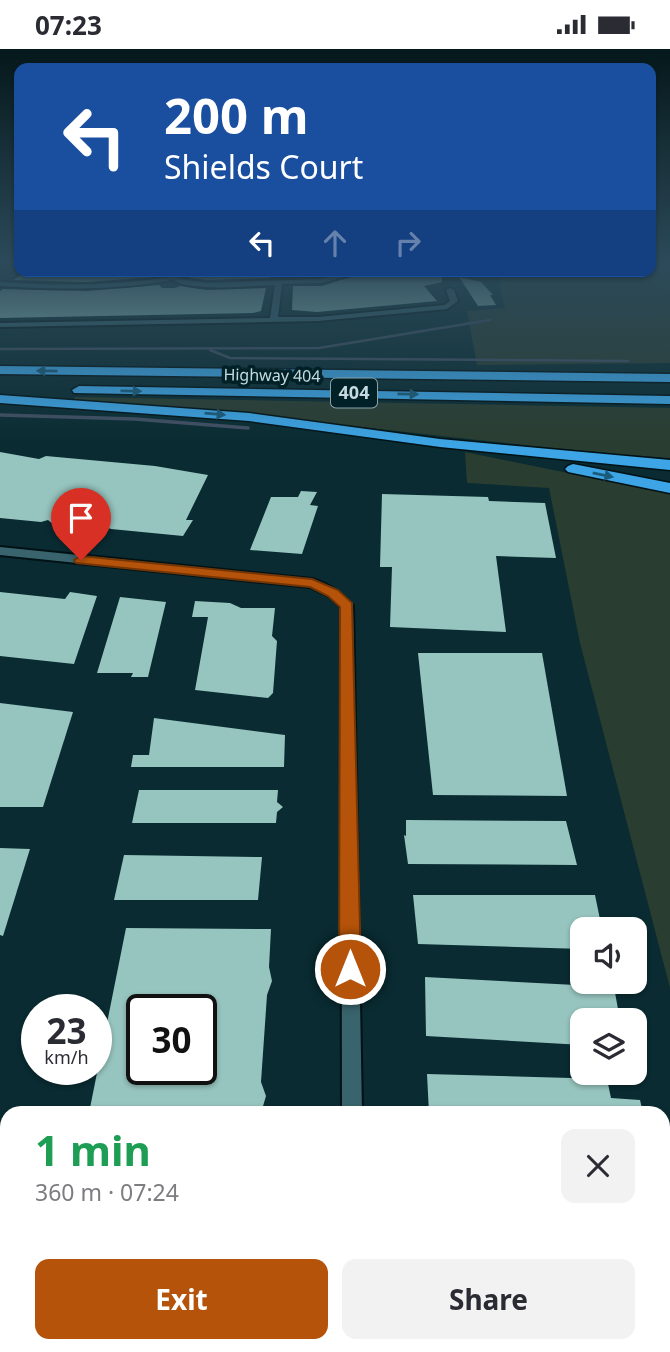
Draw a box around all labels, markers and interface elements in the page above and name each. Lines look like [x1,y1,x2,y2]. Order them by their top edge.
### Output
text: 07:23 [35,7,102,43]
text: 200 m [164,82,309,148]
icon: left [49,91,140,182]
text: Shields Court [164,145,363,188]
icon: left [243,224,281,262]
icon: ahead [316,224,354,262]
icon: right [389,224,427,262]
street label: Highway 404 [223,363,321,387]
one-way arrow [36,365,58,376]
road number: 404 [331,379,377,407]
one-way arrow [120,385,142,396]
one-way arrow [397,388,419,400]
one-way arrow [204,409,226,420]
one-way arrow [593,469,615,480]
pin [51,488,111,560]
icon: arrive [62,499,100,537]
map controls [570,917,647,1085]
button: sound [570,917,647,994]
position arrow [313,932,387,1006]
speed limit sign: 30 [126,994,217,1085]
text: 23 [46,1007,87,1054]
button: layers [570,1008,647,1085]
text: km/h [44,1045,89,1069]
text: 1 min [35,1121,151,1178]
button: close [561,1129,635,1203]
text: 360 m · 07:24 [35,1176,179,1208]
button: Exit [35,1259,328,1339]
button: Share [342,1259,635,1339]

